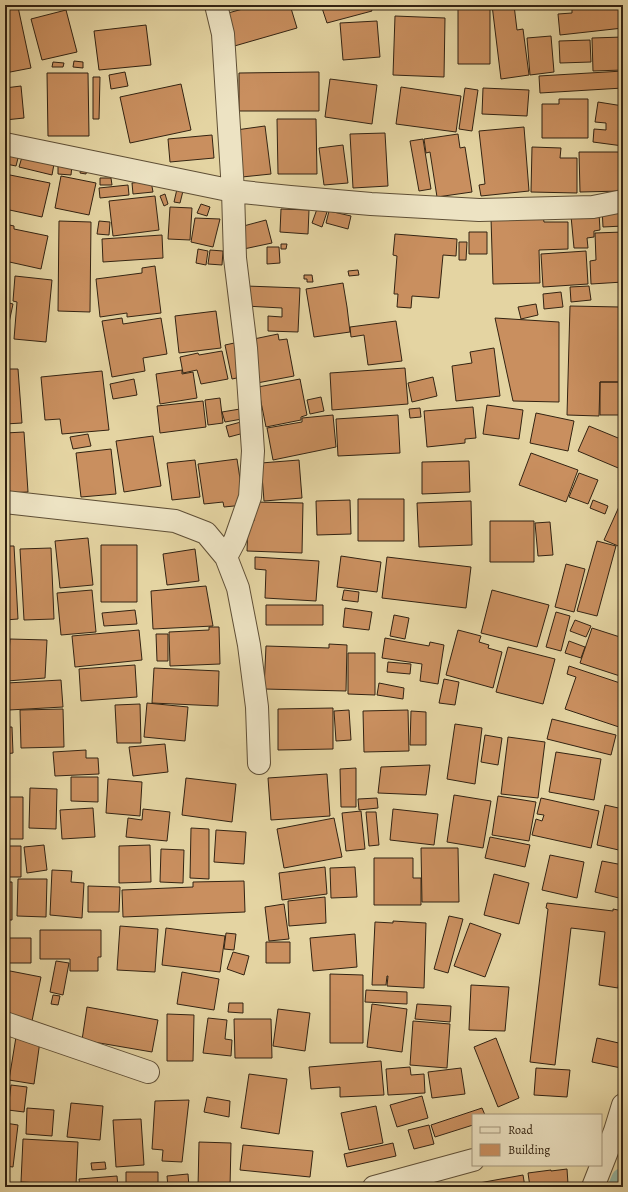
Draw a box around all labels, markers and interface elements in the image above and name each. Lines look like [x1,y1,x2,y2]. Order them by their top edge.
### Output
legend [472,1114,602,1166]
text: Road [508,1122,534,1138]
text: Building [508,1142,550,1158]

